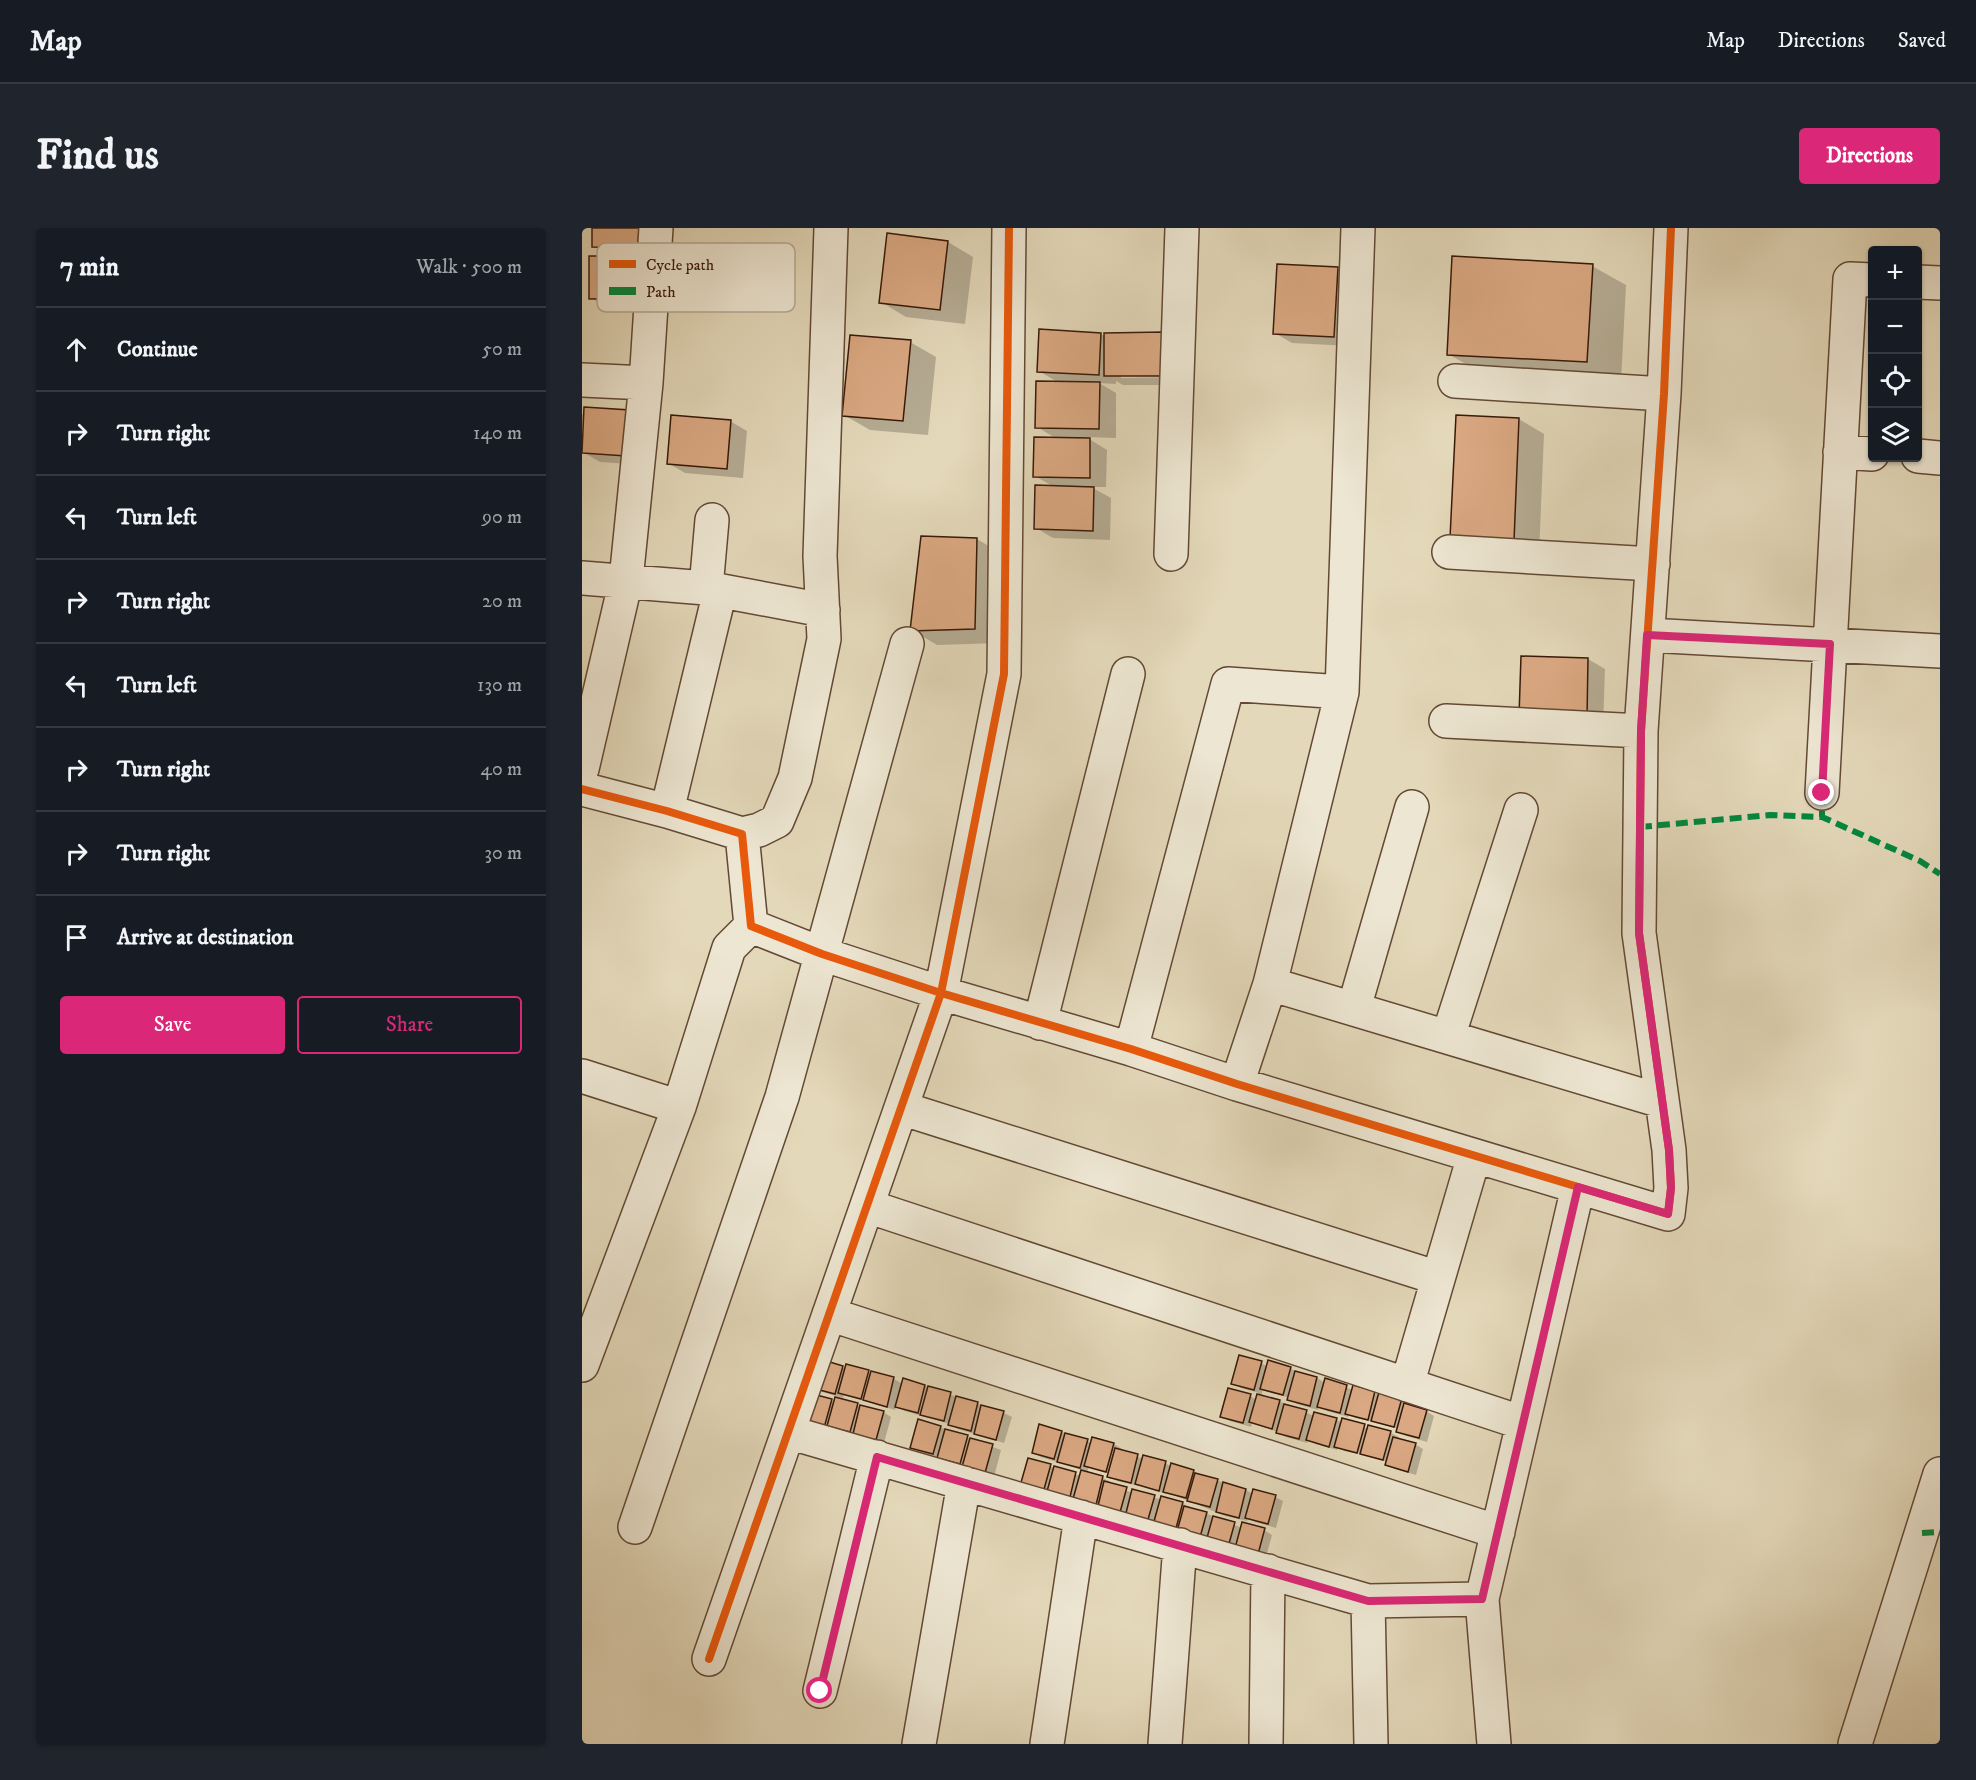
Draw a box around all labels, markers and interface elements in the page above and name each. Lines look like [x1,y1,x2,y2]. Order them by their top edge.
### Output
text: Map [30,24,82,59]
text: Map [1706,28,1745,54]
text: Directions [1778,28,1865,54]
text: Saved [1898,28,1946,54]
button: Directions [1799,128,1940,184]
text: Find us [36,130,159,182]
legend [597,243,795,312]
map controls [1868,246,1922,462]
button: + [1868,246,1922,300]
text: 7 min [60,251,119,284]
text: Walk · 500 m [416,255,522,280]
text: Cycle path [646,255,715,275]
text: Path [646,282,676,302]
button: − [1868,300,1922,354]
icon: ahead [60,333,93,366]
text: Continue [117,336,198,363]
text: 50 m [482,337,522,362]
button: locate [1868,354,1922,408]
button: layers [1868,408,1922,462]
icon: right [60,417,93,450]
text: Turn right [117,420,210,447]
text: 140 m [473,421,522,446]
icon: left [60,501,93,534]
text: Turn left [117,504,197,531]
text: 90 m [482,505,522,530]
icon: right [60,585,93,618]
text: Turn right [117,588,210,615]
text: 20 m [482,589,522,614]
icon: left [60,669,93,702]
text: Turn left [117,672,197,699]
text: 130 m [477,673,522,698]
icon: right [60,753,93,786]
text: Turn right [117,756,210,783]
text: 40 m [480,757,522,782]
route end [1808,779,1834,805]
icon: right [60,837,93,870]
text: Turn right [117,840,210,867]
text: 30 m [484,841,522,866]
icon: arrive [60,921,93,954]
text: Arrive at destination [117,924,294,951]
button: Save [60,996,285,1054]
button: Share [297,996,522,1054]
route start [806,1677,832,1703]

